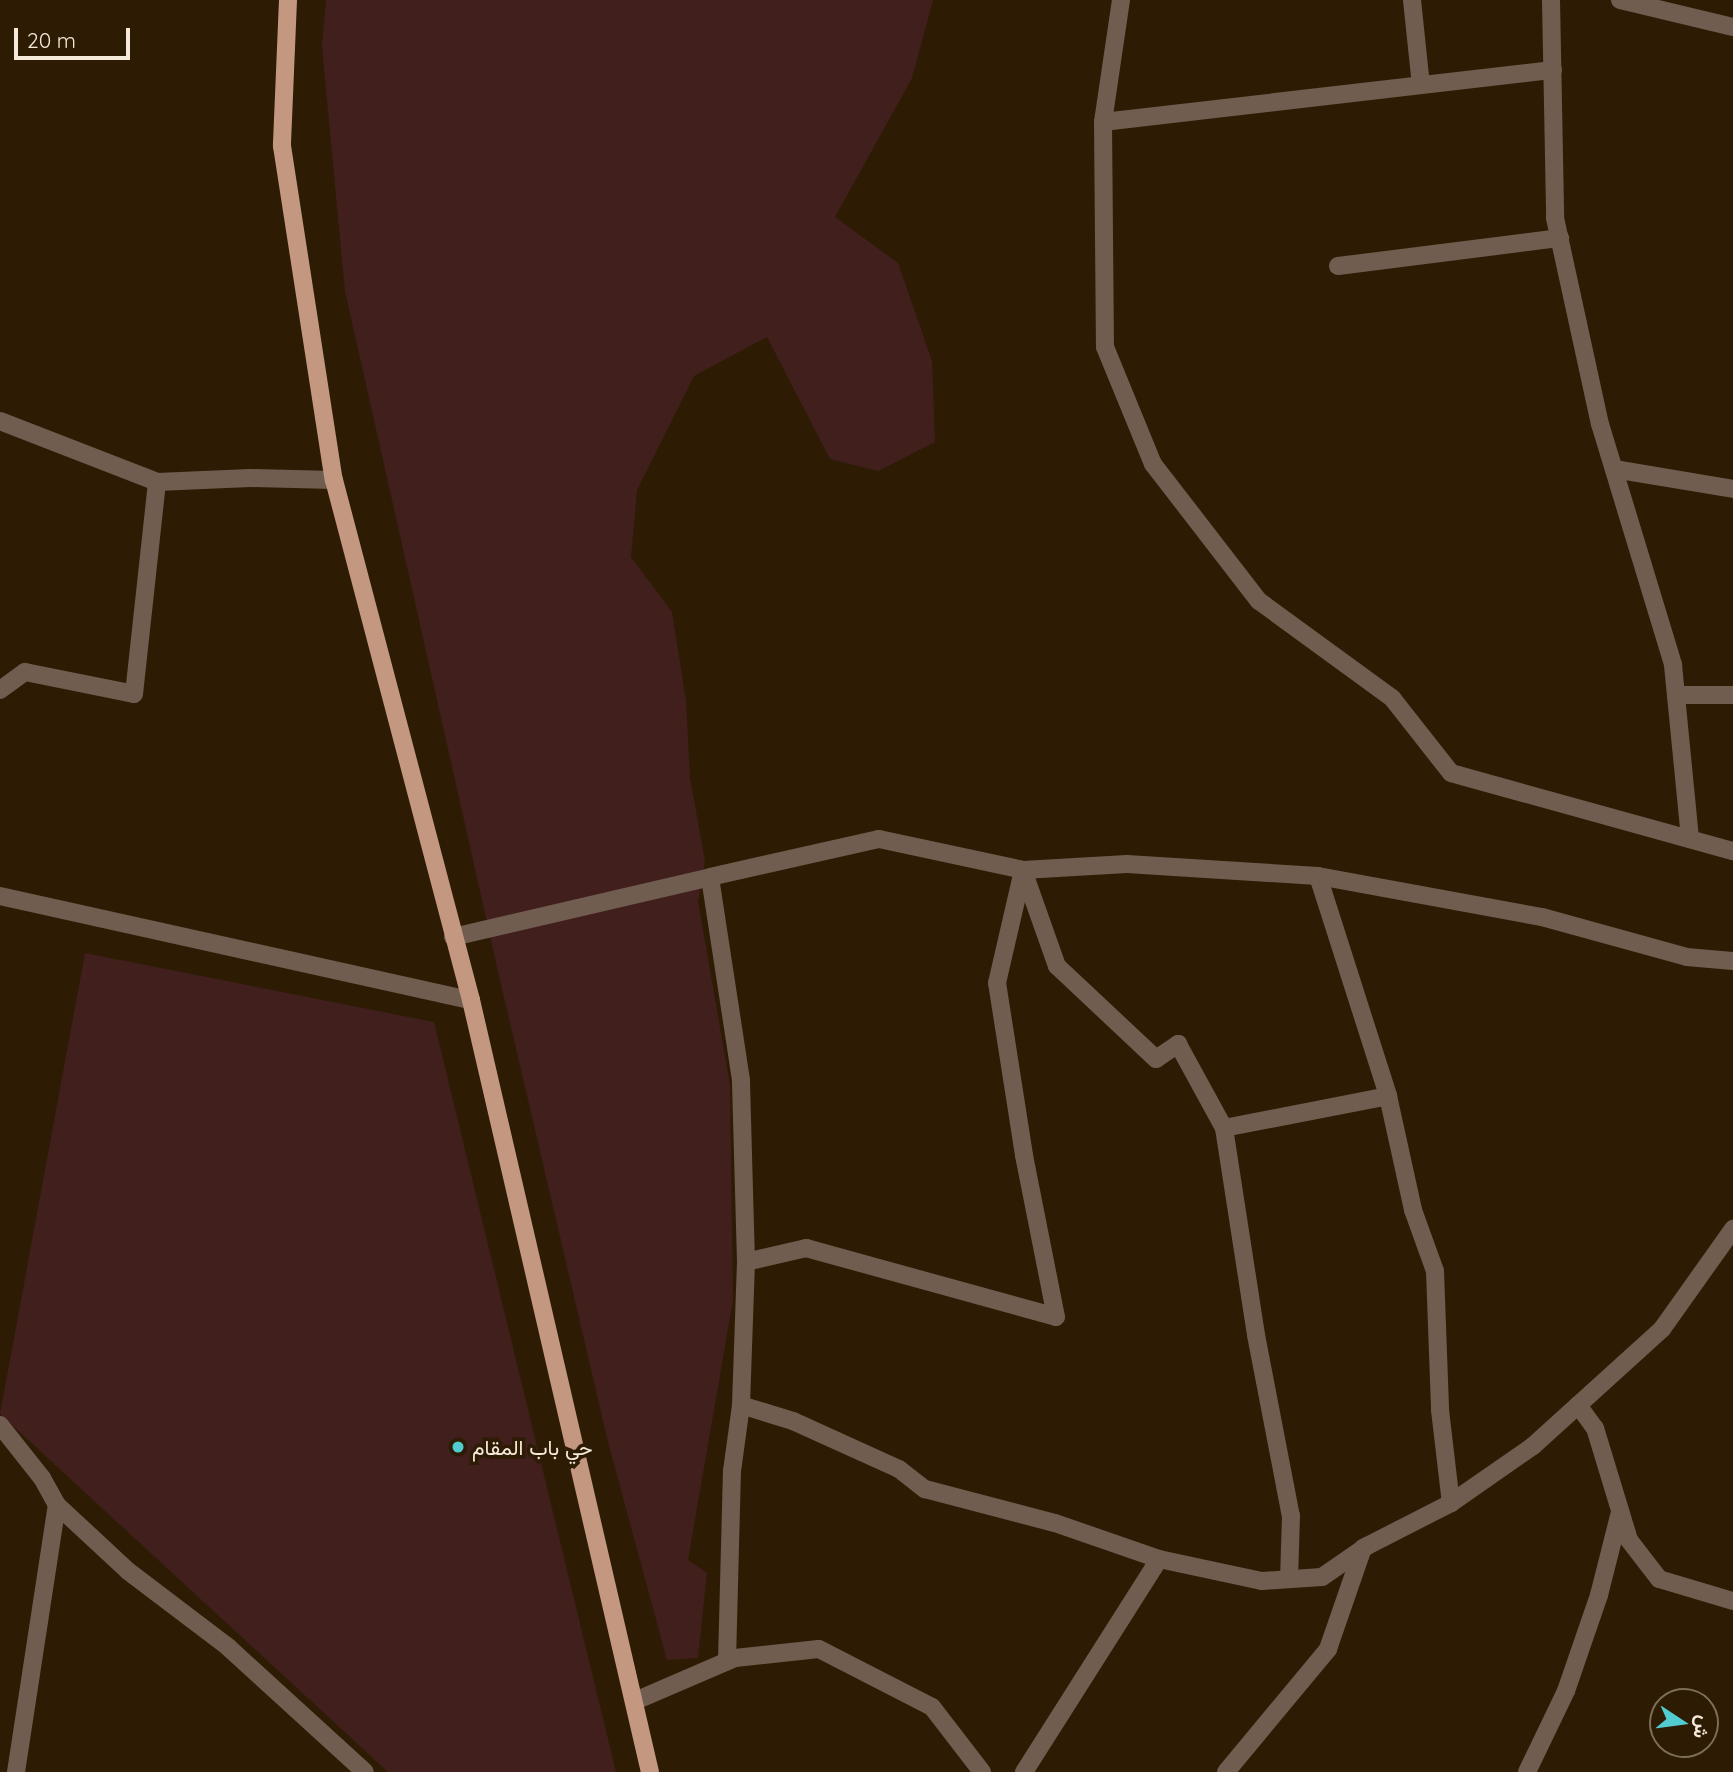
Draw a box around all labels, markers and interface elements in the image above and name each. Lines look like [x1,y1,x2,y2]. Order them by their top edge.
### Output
scale bar [18,14,133,58]
text: 20 m [27,27,76,53]
place label: حي باب المقام [472,1434,593,1460]
marker: حي باب المقام [450,1439,466,1455]
north arrow [1649,1688,1719,1758]
text: ش [1688,1713,1717,1741]

